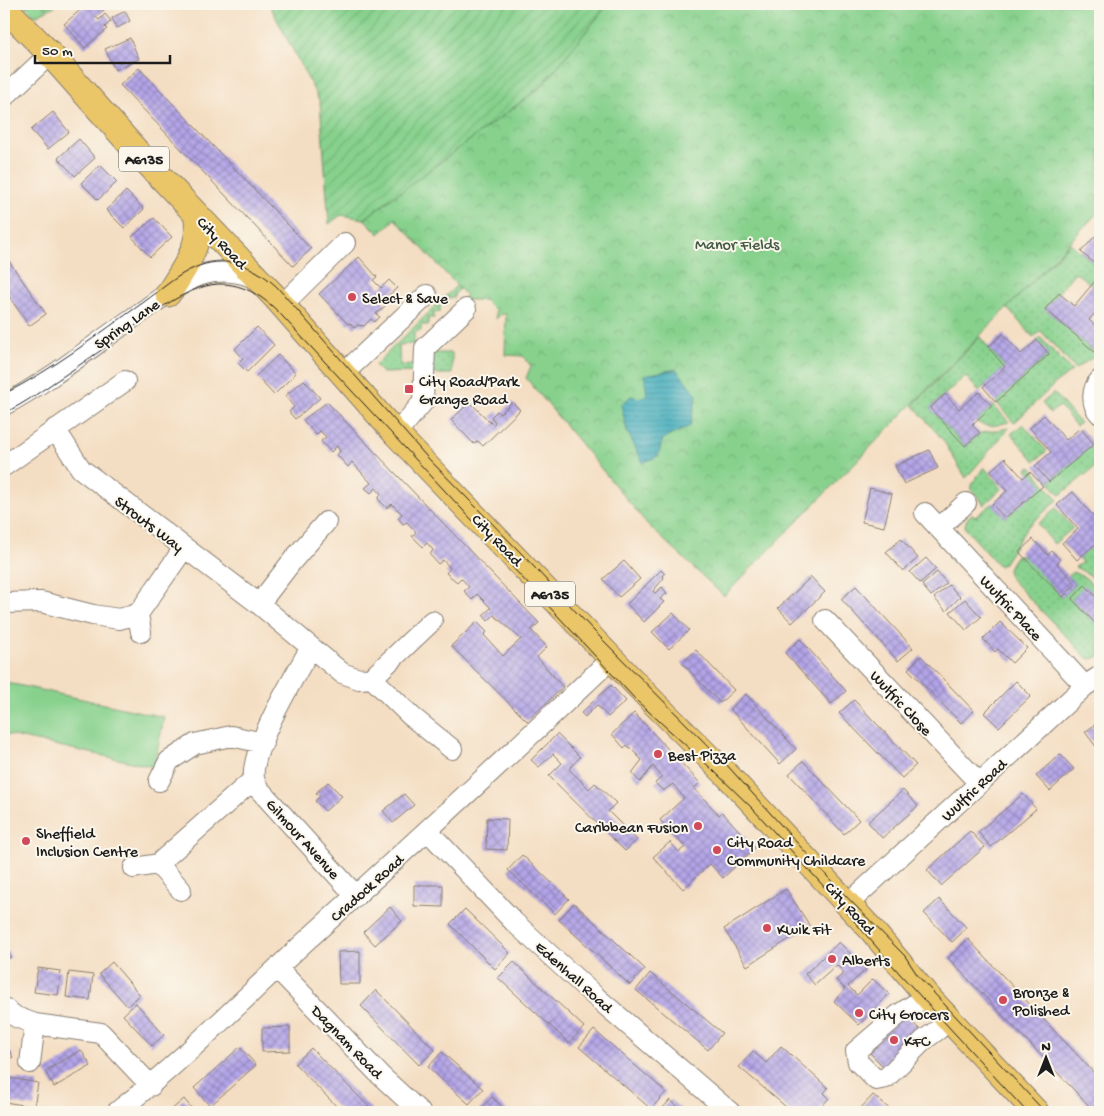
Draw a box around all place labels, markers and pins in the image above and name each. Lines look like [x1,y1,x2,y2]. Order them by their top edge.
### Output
marker: Select & Save [346,291,358,303]
place label: Select & Save [362,291,449,310]
place label: City Road/Park Grange Road [419,374,521,411]
marker: City Road/Park Grange Road [403,383,415,395]
marker: Best Pizza [652,748,664,760]
place label: Best Pizza [667,748,737,767]
place label: Caribbean Fusion [575,820,688,839]
marker: Caribbean Fusion [692,820,704,832]
place label: Sheffield Inclusion Centre [36,826,139,863]
marker: Sheffield Inclusion Centre [20,835,32,847]
place label: City Road Community Childcare [727,835,866,872]
marker: City Road Community Childcare [711,844,723,856]
marker: Kwik Fit [761,922,773,934]
place label: Kwik Fit [777,922,832,941]
marker: Alberts [826,953,838,965]
place label: Alberts [842,953,891,972]
place label: Bronze & Polished [1012,985,1071,1022]
marker: Bronze & Polished [997,994,1009,1006]
marker: City Grocers [853,1007,865,1019]
place label: City Grocers [869,1007,950,1026]
marker: KFC [888,1034,900,1046]
place label: KFC [904,1034,931,1053]

